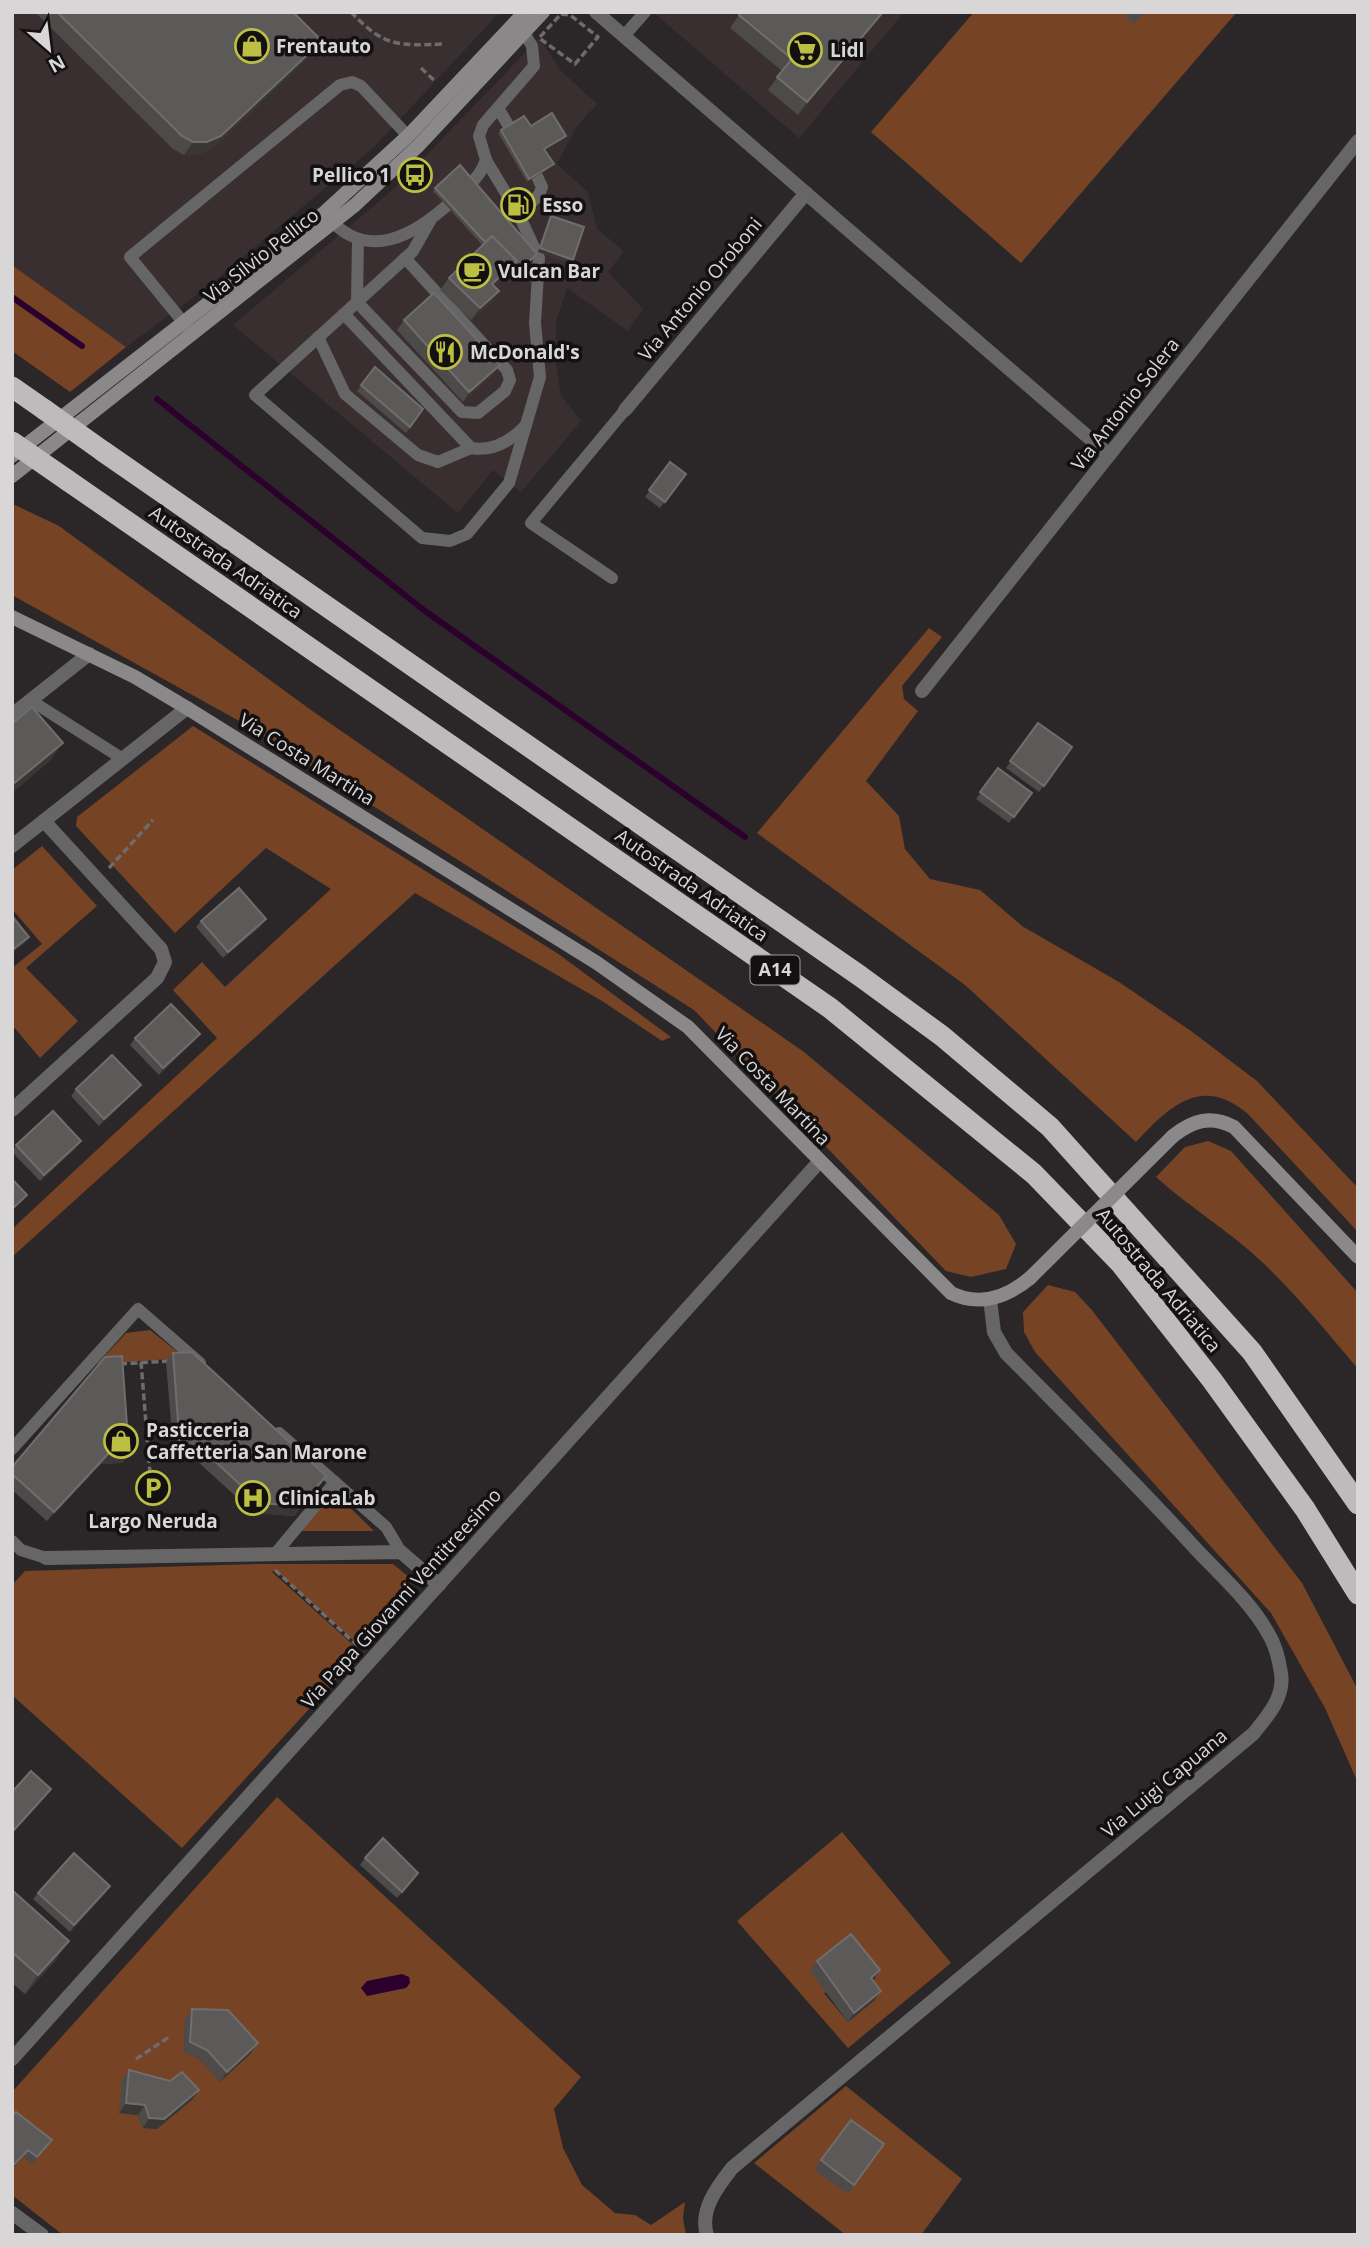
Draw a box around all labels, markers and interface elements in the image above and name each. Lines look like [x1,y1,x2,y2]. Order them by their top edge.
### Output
north arrow [14,14,84,84]
shop icon: Frentauto [233,27,271,65]
supermarket icon: Lidl [786,31,824,69]
place label: Frentauto [276,33,371,59]
place label: Lidl [830,37,864,63]
text: N [44,49,70,79]
bus stop icon: Pellico 1 [396,156,434,194]
place label: Pellico 1 [312,162,390,188]
fuel station icon: Esso [499,186,537,224]
place label: Esso [542,192,583,218]
street label: Via Silvio Pellico [198,202,324,308]
street label: Via Antonio Oroboni [632,212,768,366]
cafe icon: Vulcan Bar [455,252,493,290]
place label: Vulcan Bar [498,258,601,284]
street label: Via Antonio Solera [1065,332,1185,476]
restaurant icon: McDonald's [426,333,464,371]
place label: McDonald's [470,339,580,365]
street label: Autostrada Adriatica [144,499,308,625]
street label: Via Costa Martina [234,707,380,811]
street label: Autostrada Adriatica [610,822,774,948]
road number: A14 [750,956,800,985]
street label: Via Costa Martina [710,1021,836,1151]
street label: Autostrada Adriatica [1091,1202,1227,1358]
place label: Pasticceria Caffetteria San Marone [146,1417,367,1465]
shop icon: Pasticceria Caffetteria San Marone [102,1422,140,1460]
parking icon: Largo Neruda [134,1469,172,1507]
hospital icon: ClinicaLab [234,1479,272,1517]
street label: Via Papa Giovanni Ventitreesimo [295,1482,507,1714]
place label: ClinicaLab [278,1485,375,1511]
place label: Largo Neruda [88,1508,218,1534]
street label: Via Luigi Capuana [1096,1723,1232,1843]

